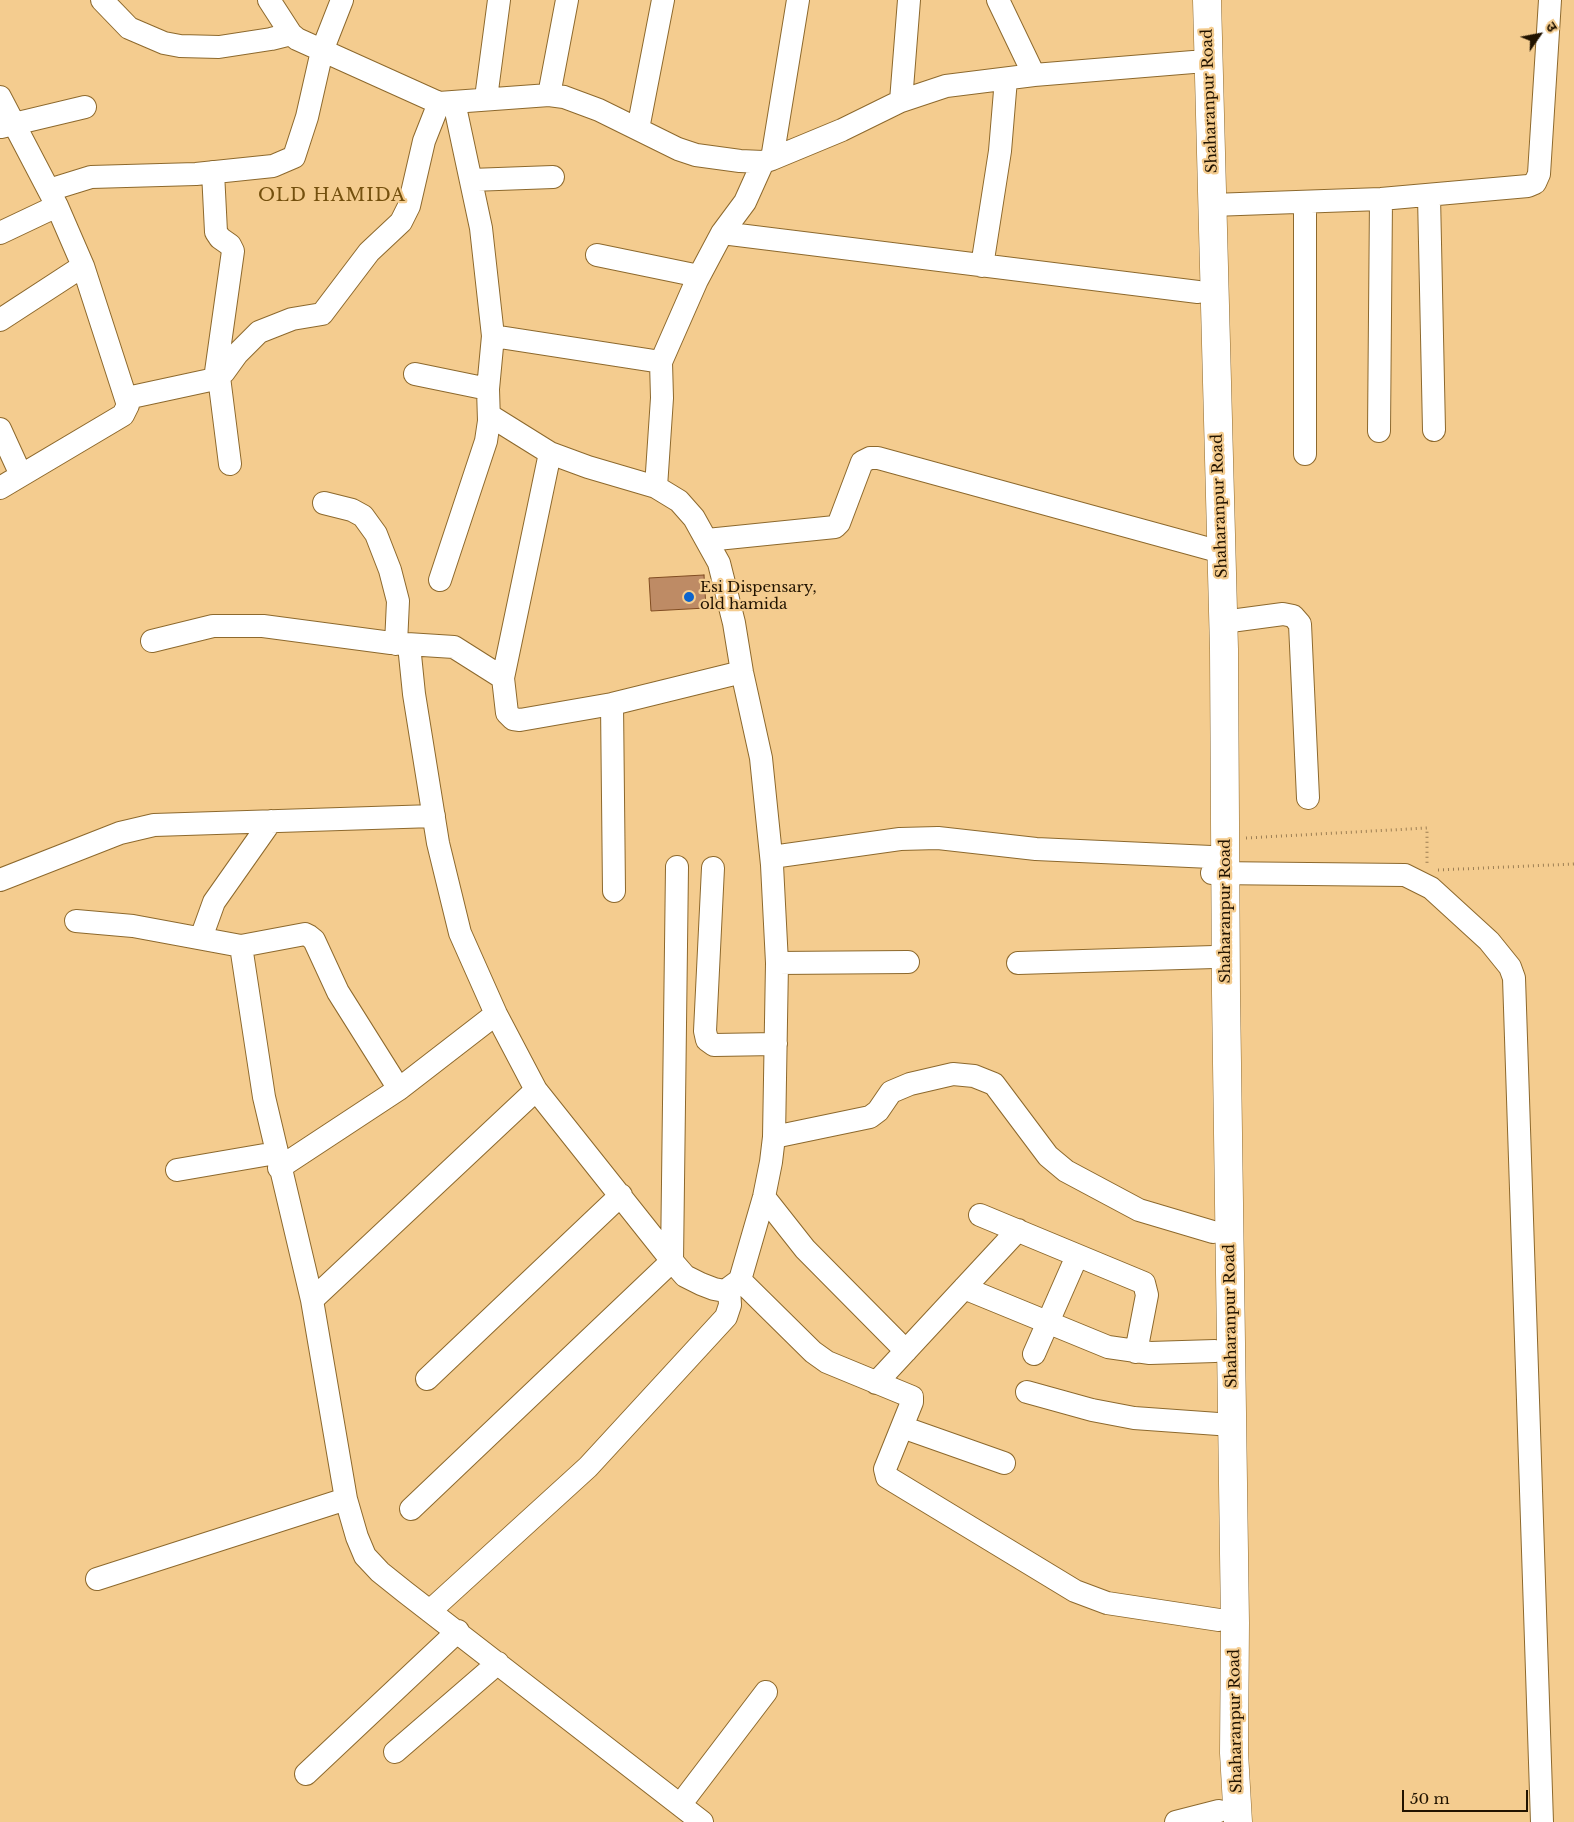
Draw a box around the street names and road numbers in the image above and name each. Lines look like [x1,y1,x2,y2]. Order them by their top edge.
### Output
street label: Shaharanpur Road [1198,29,1222,173]
street label: Shaharanpur Road [1208,434,1232,578]
street label: Shaharanpur Road [1217,839,1235,983]
street label: Shaharanpur Road [1221,1244,1241,1388]
street label: Shaharanpur Road [1226,1649,1246,1793]

